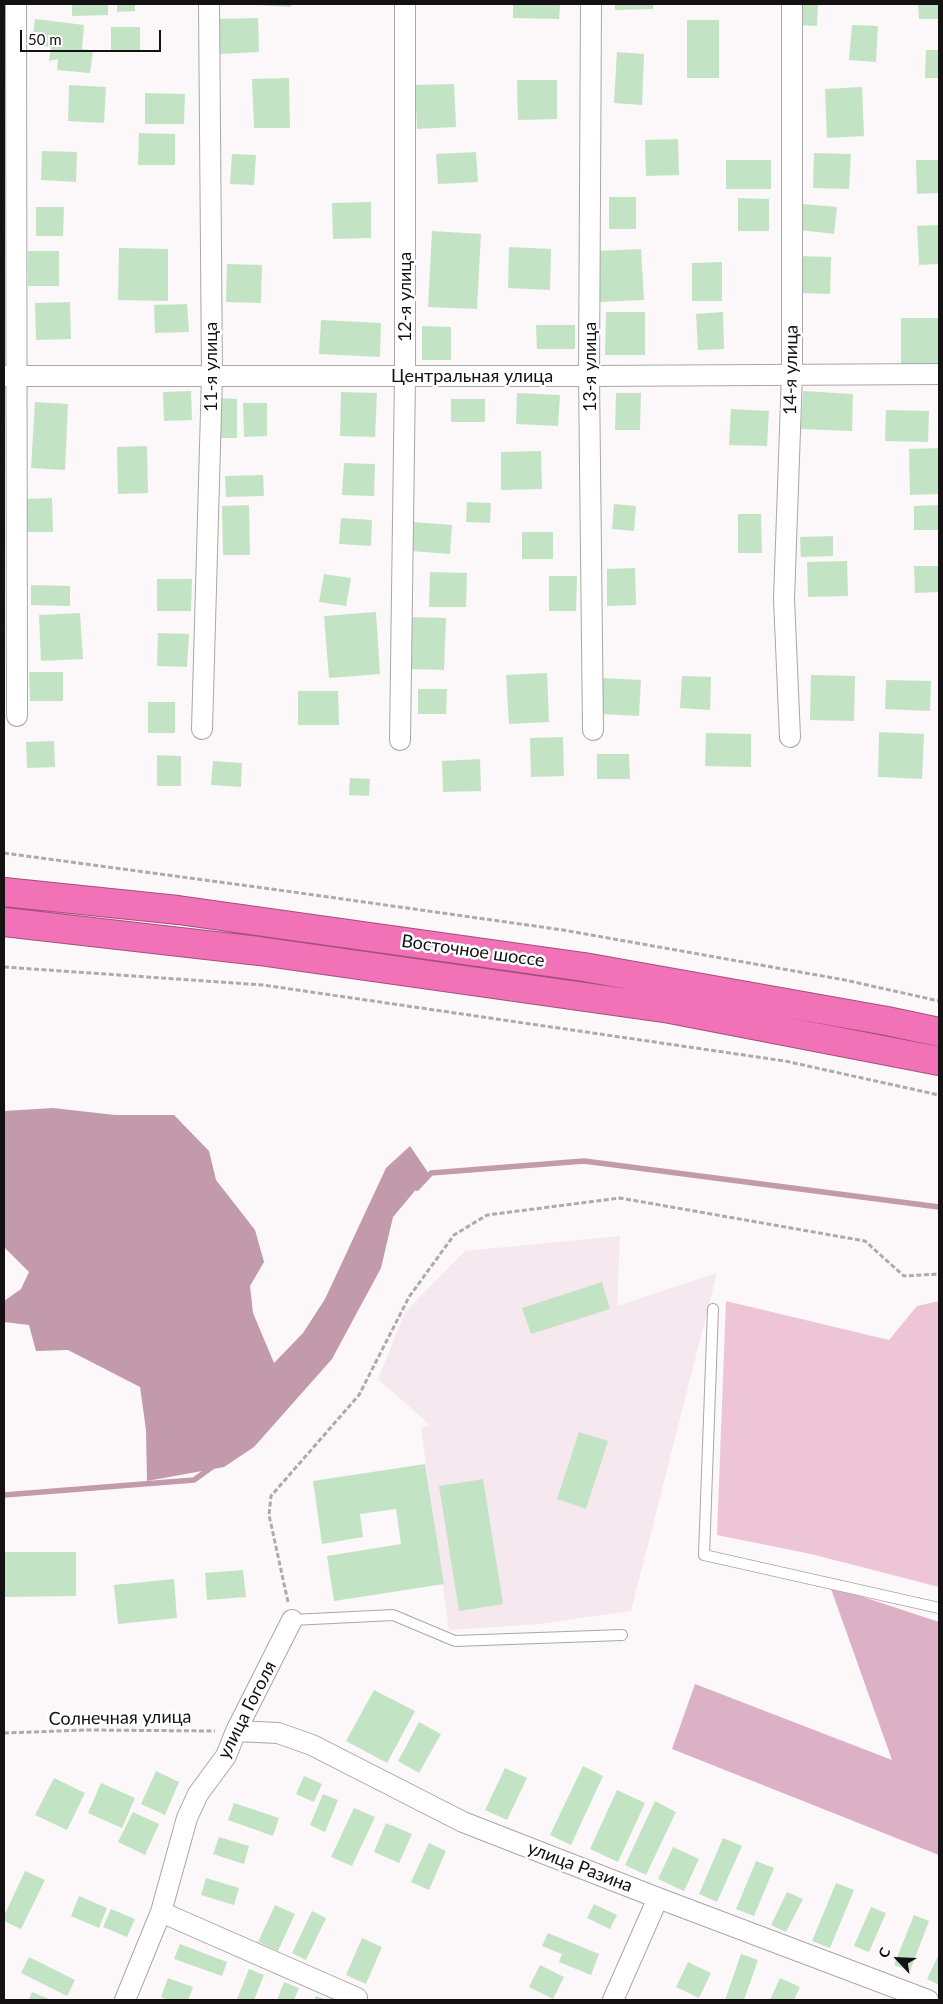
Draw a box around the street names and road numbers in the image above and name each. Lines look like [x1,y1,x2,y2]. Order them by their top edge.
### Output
street label: 12-я улица [394,252,416,342]
street label: 11-я улица [200,322,222,412]
street label: 13-я улица [579,322,601,412]
street label: 14-я улица [779,325,803,415]
street label: Центральная улица [391,365,553,387]
street label: Восточное шоссе [400,930,546,972]
street label: улица Гоголя [213,1657,281,1763]
street label: Солнечная улица [48,1706,192,1730]
street label: улица Разина [524,1837,636,1897]

